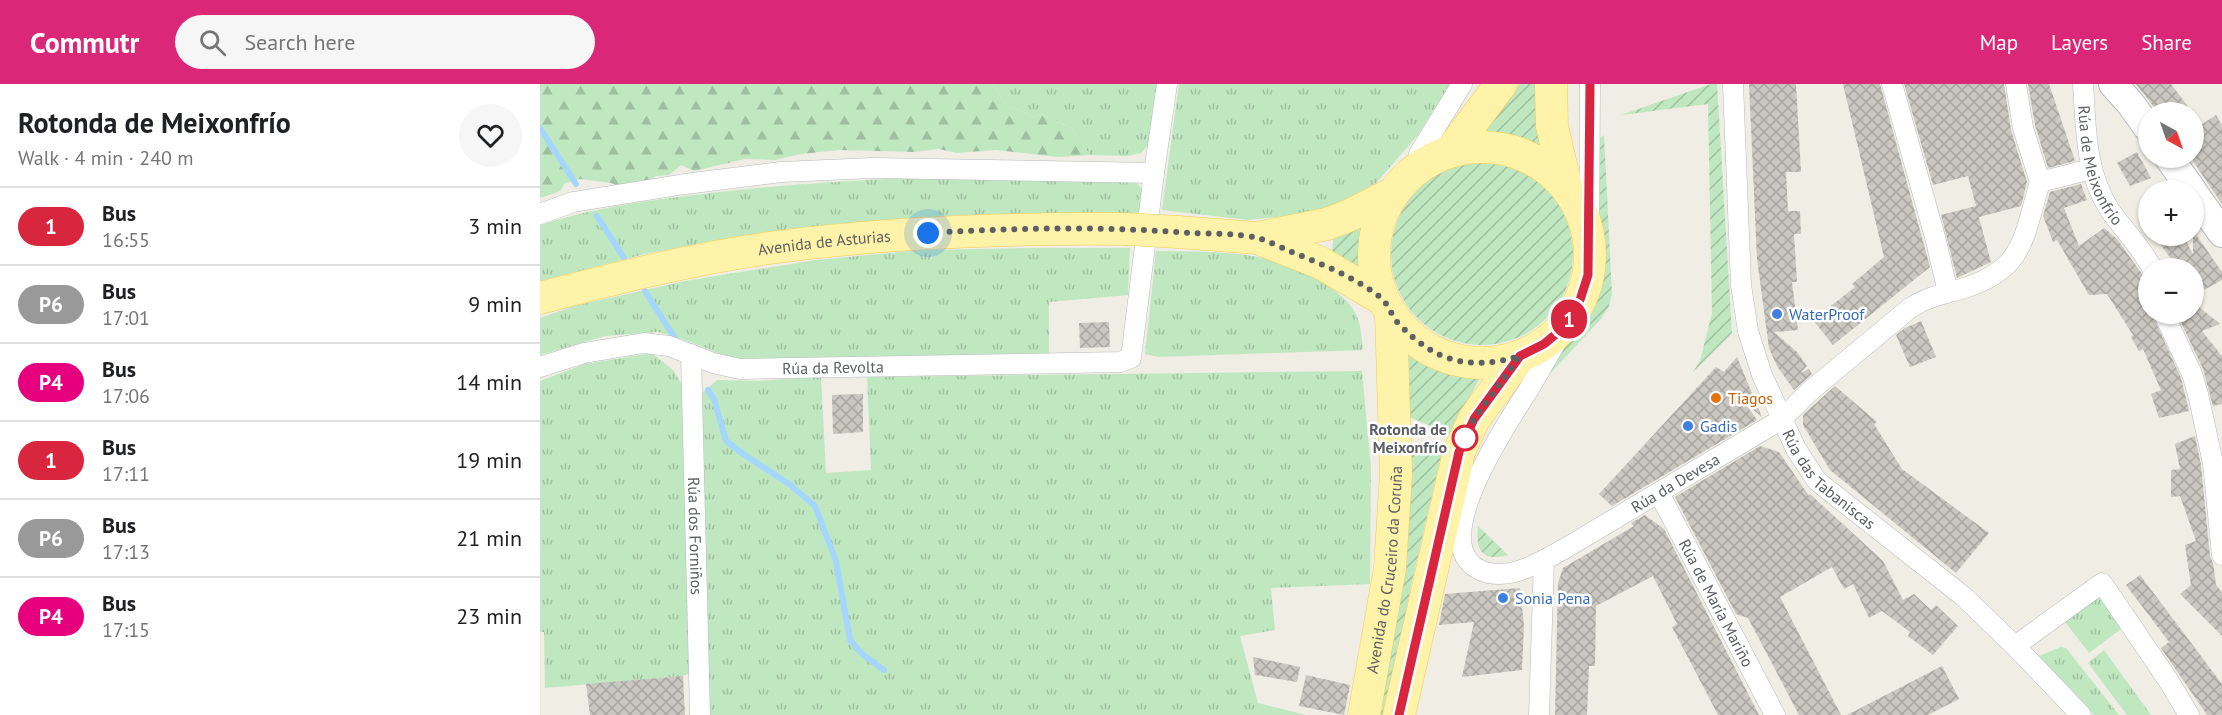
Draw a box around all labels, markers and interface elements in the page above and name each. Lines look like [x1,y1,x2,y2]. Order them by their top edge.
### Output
search box [175,15,595,69]
text: Commutr [30,24,139,61]
icon: search [196,26,229,59]
text: Search here [244,28,355,56]
text: Map [1980,29,2018,56]
text: Layers [2051,29,2108,56]
text: Share [2141,29,2192,56]
north arrow [2138,102,2204,168]
map controls [2138,102,2204,324]
text: Rotonda de Meixonfrío [18,104,291,141]
button: heart [459,104,522,167]
street label: Rúa de Meixonfrío [2074,105,2127,229]
text: Walk · 4 min · 240 m [18,145,194,171]
button: + [2138,180,2204,246]
text: Bus [102,199,136,227]
text: 3 min [468,212,522,240]
text: 1 [45,213,57,240]
your location [913,218,943,248]
street label: Avenida de Asturias [756,225,892,259]
text: 16:55 [102,227,150,253]
button: − [2138,258,2204,324]
text: Bus [102,277,136,305]
text: 9 min [468,290,522,318]
text: P6 [39,291,63,318]
line badge: 1 [1550,300,1588,338]
place label: WaterProof [1789,304,1865,324]
text: 17:01 [102,305,150,331]
text: 1 [1563,306,1575,333]
marker: WaterProof [1770,307,1784,321]
text: Bus [102,355,136,383]
street label: Rúa da Revolta [782,356,884,378]
text: 14 min [456,368,522,396]
text: P4 [39,369,63,396]
text: 17:06 [102,383,150,409]
place label: Tiagos [1728,388,1773,408]
marker: Tiagos [1709,391,1723,405]
place label: Gadis [1700,416,1738,436]
place label: Rotonda de Meixonfrío [1369,419,1447,457]
marker: Gadis [1681,419,1695,433]
marker: Rotonda de Meixonfrío [1452,425,1478,451]
street label: Rúa das Tabaniscas [1778,426,1880,533]
text: Bus [102,433,136,461]
text: 19 min [456,446,522,474]
text: 1 [45,447,57,474]
street label: Rúa da Devesa [1627,449,1723,517]
text: 17:11 [102,461,150,487]
street label: Avenida do Cruceiro da Coruña [1362,466,1406,675]
street label: Rúa dos Forniños [684,477,707,595]
text: Bus [102,511,136,539]
text: 21 min [456,524,522,552]
text: P6 [39,525,63,552]
street label: Rúa de María Mariño [1675,536,1758,670]
text: 17:13 [102,539,150,565]
place label: Sonia Pena [1515,588,1591,608]
text: Bus [102,589,136,617]
marker: Sonia Pena [1496,591,1510,605]
text: 23 min [456,602,522,630]
text: P4 [39,603,63,630]
text: 17:15 [102,617,150,643]

